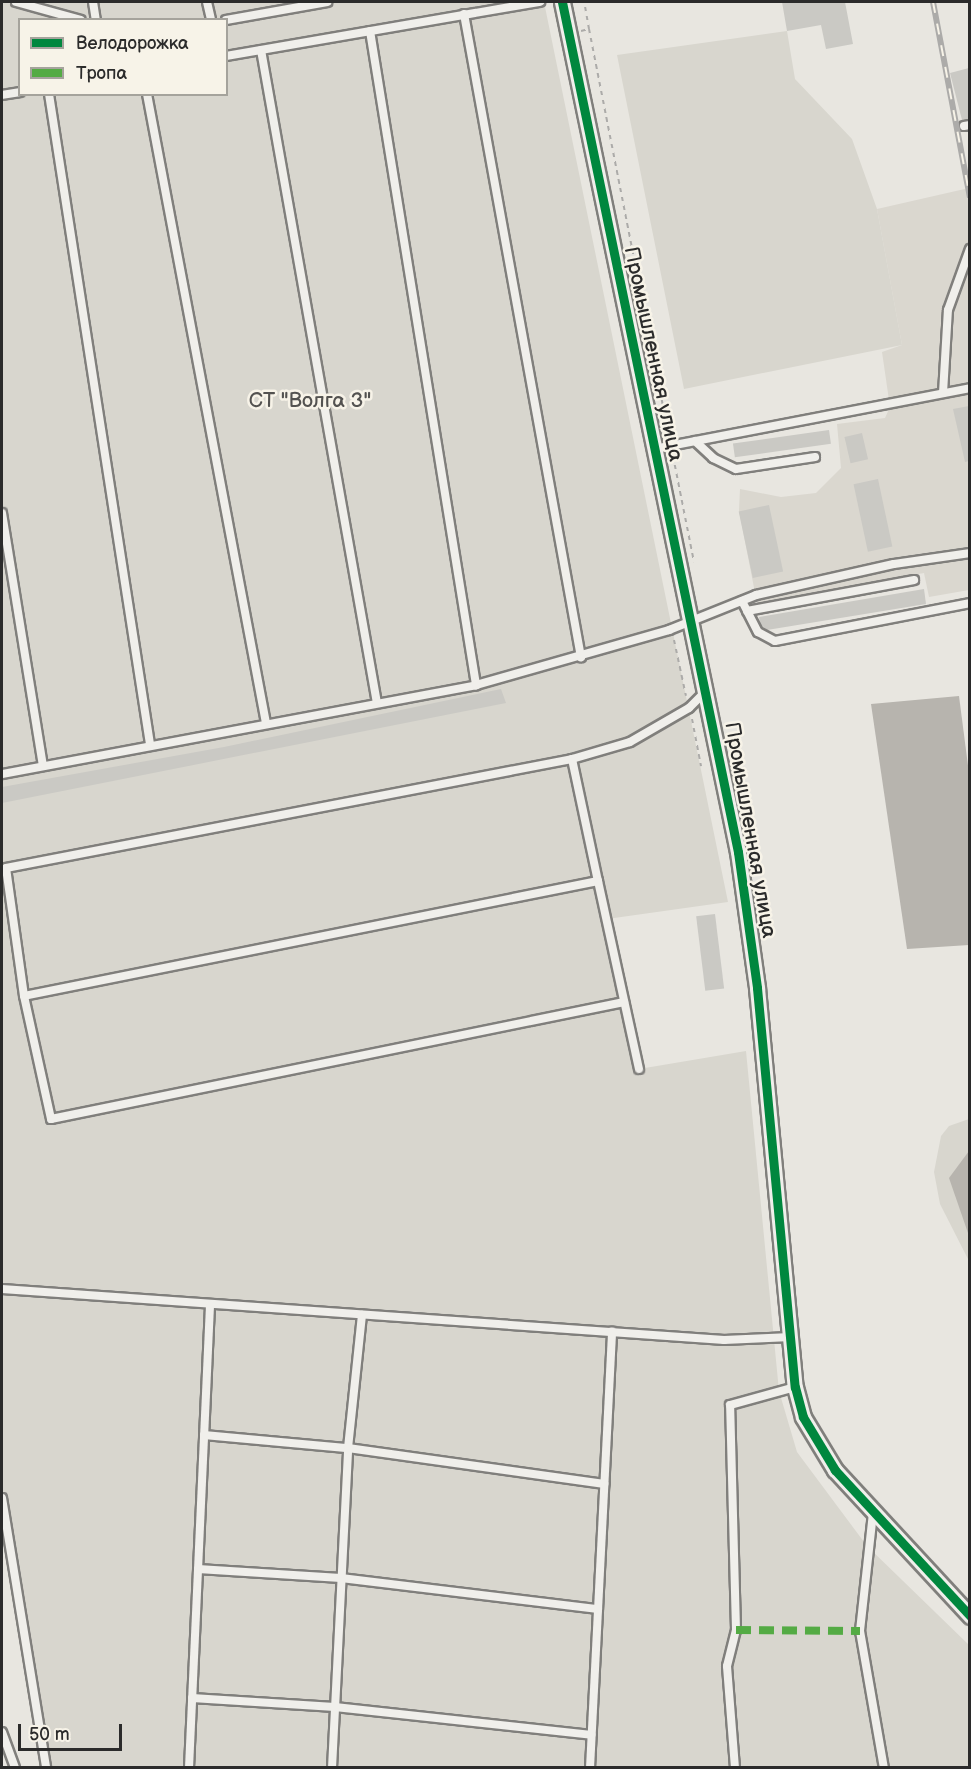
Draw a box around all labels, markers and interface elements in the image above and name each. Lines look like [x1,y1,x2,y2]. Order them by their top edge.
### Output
legend [18,18,228,96]
text: Велодорожка [76,33,189,54]
text: Тропа [76,63,127,84]
street label: Промышленная улица [618,244,688,464]
park label: СТ "Волга 3" [249,388,371,414]
street label: Промышленная улица [719,720,781,940]
scale bar [21,1712,124,1750]
text: 50 m [29,1724,70,1745]

